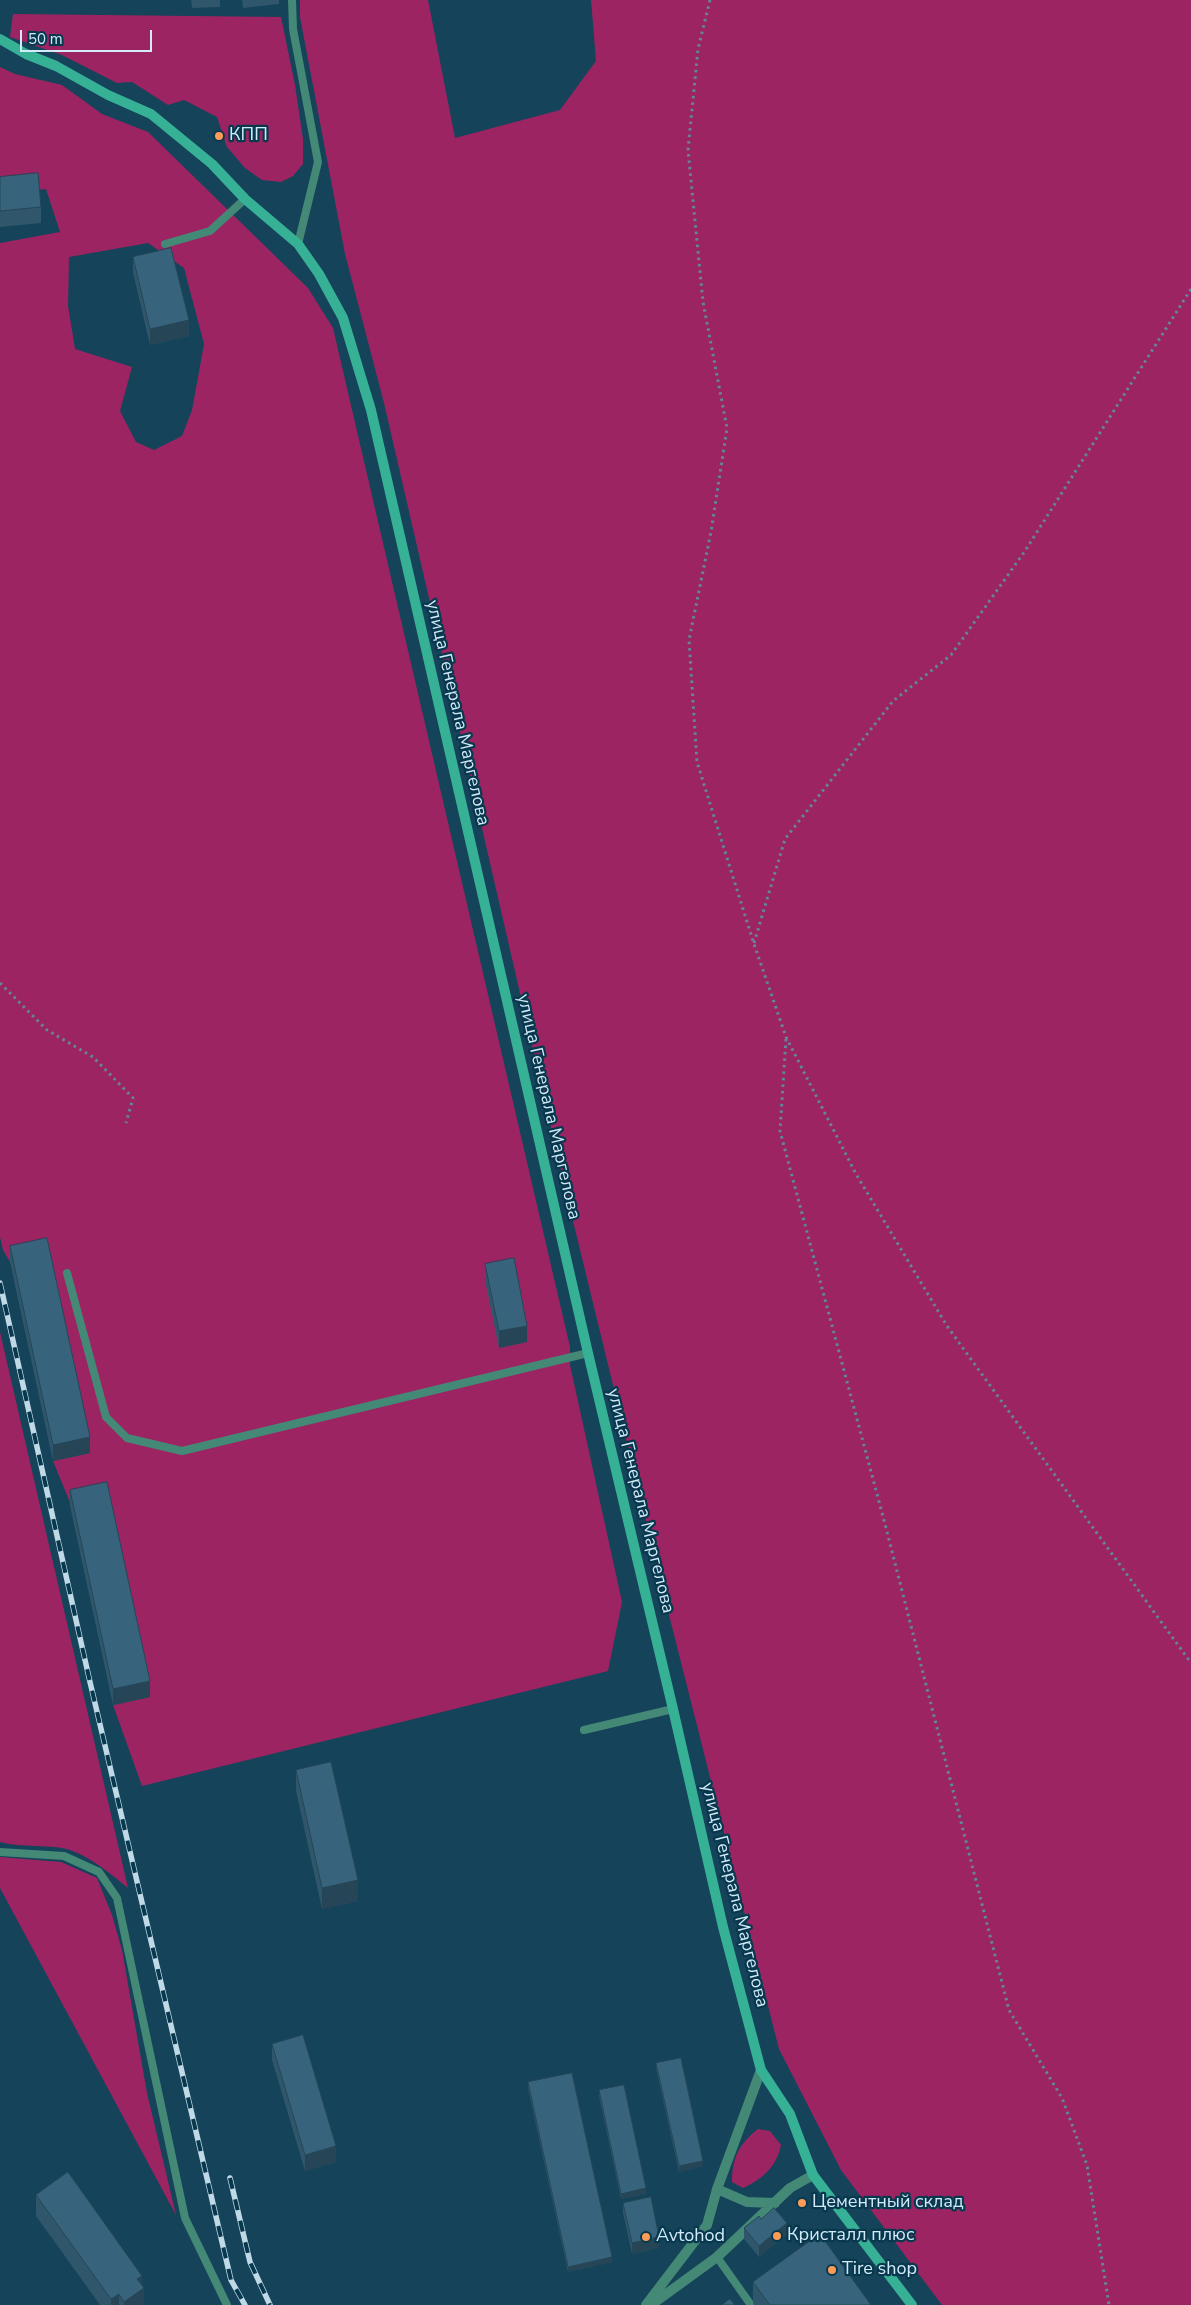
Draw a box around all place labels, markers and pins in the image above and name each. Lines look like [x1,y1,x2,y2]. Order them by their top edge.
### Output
place label: КПП [229,125,268,147]
marker: КПП [213,130,225,142]
place label: Цементный склад [812,2192,964,2214]
marker: Цементный склад [796,2197,808,2209]
place label: Кристалл плюс [787,2225,914,2247]
place label: Avtohod [656,2226,725,2248]
marker: Кристалл плюс [771,2230,783,2242]
marker: Avtohod [640,2231,652,2243]
place label: Tire shop [842,2259,917,2281]
marker: Tire shop [826,2264,838,2276]

